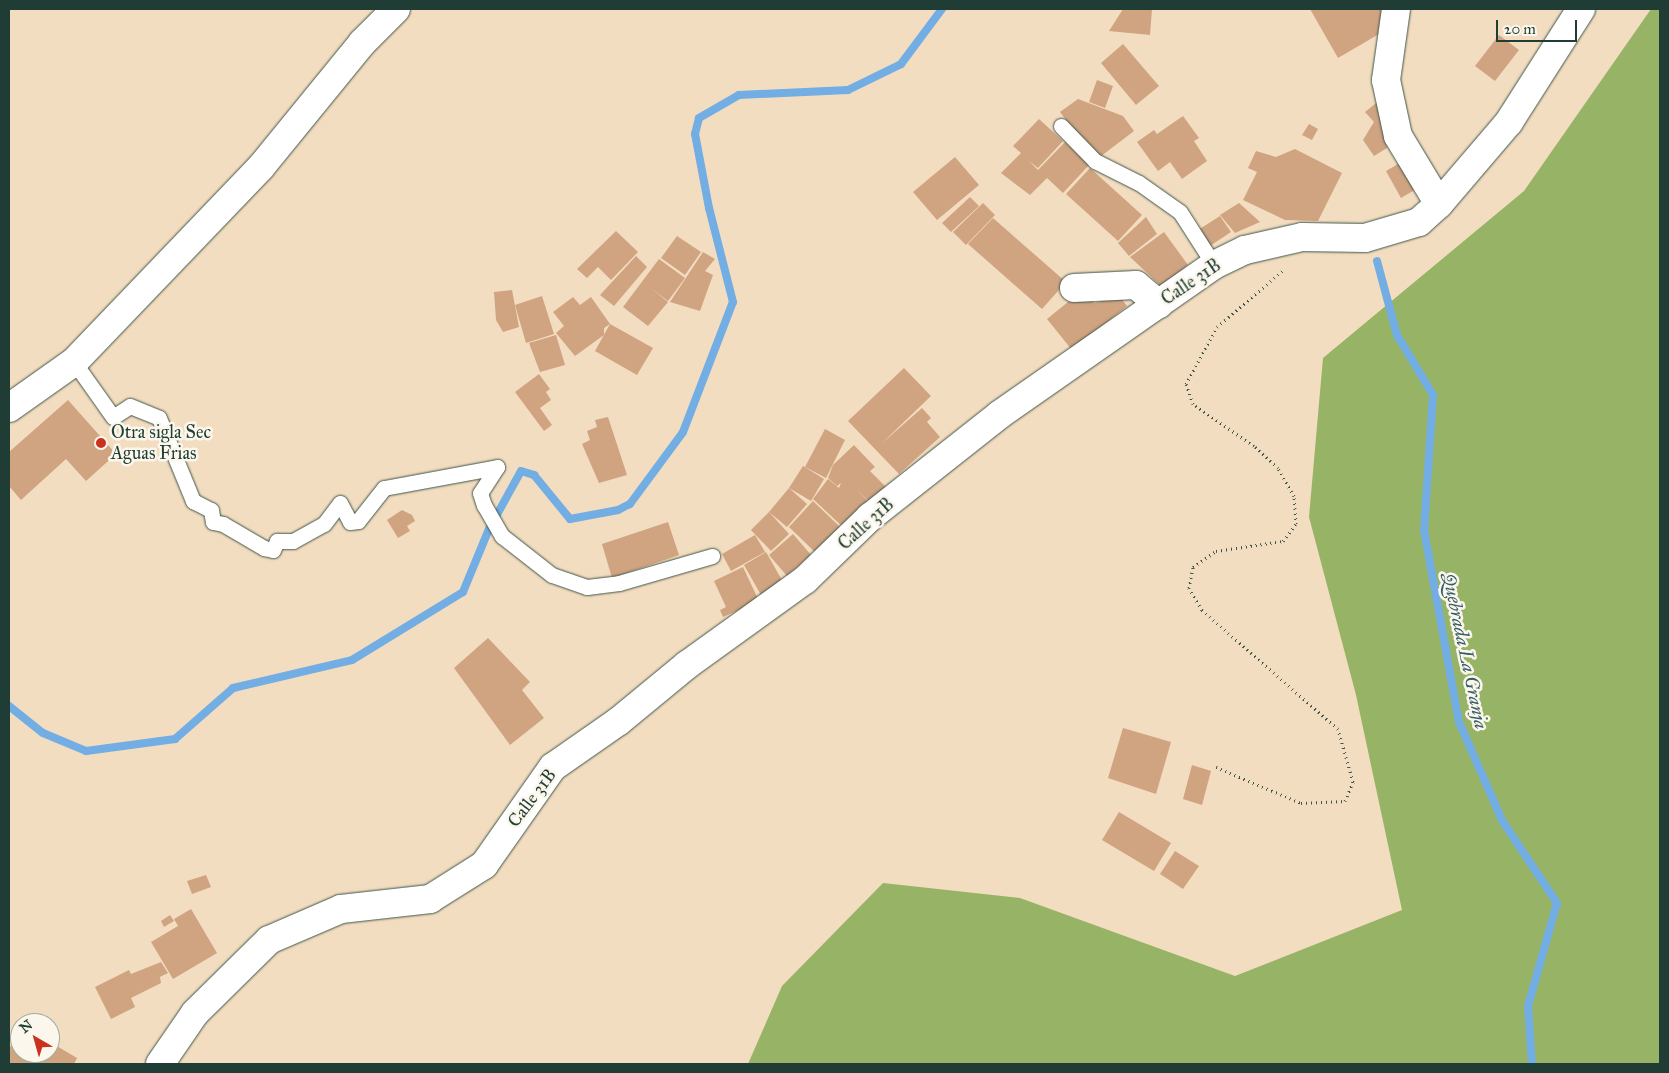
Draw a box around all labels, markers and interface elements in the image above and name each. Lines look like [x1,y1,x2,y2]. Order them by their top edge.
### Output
scale bar [1499,10,1580,42]
text: 20 m [1504,20,1536,38]
street label: Calle 31B [1157,254,1225,310]
place label: Otra sigla Sec Aguas Frias [111,422,211,464]
marker: Otra sigla Sec Aguas Frias [95,437,107,449]
street label: Calle 31B [834,494,898,554]
water label: Quebrada La Granja [1437,571,1493,731]
street label: Calle 31B [503,765,561,831]
north arrow [10,1013,60,1063]
text: N [16,1016,36,1037]

